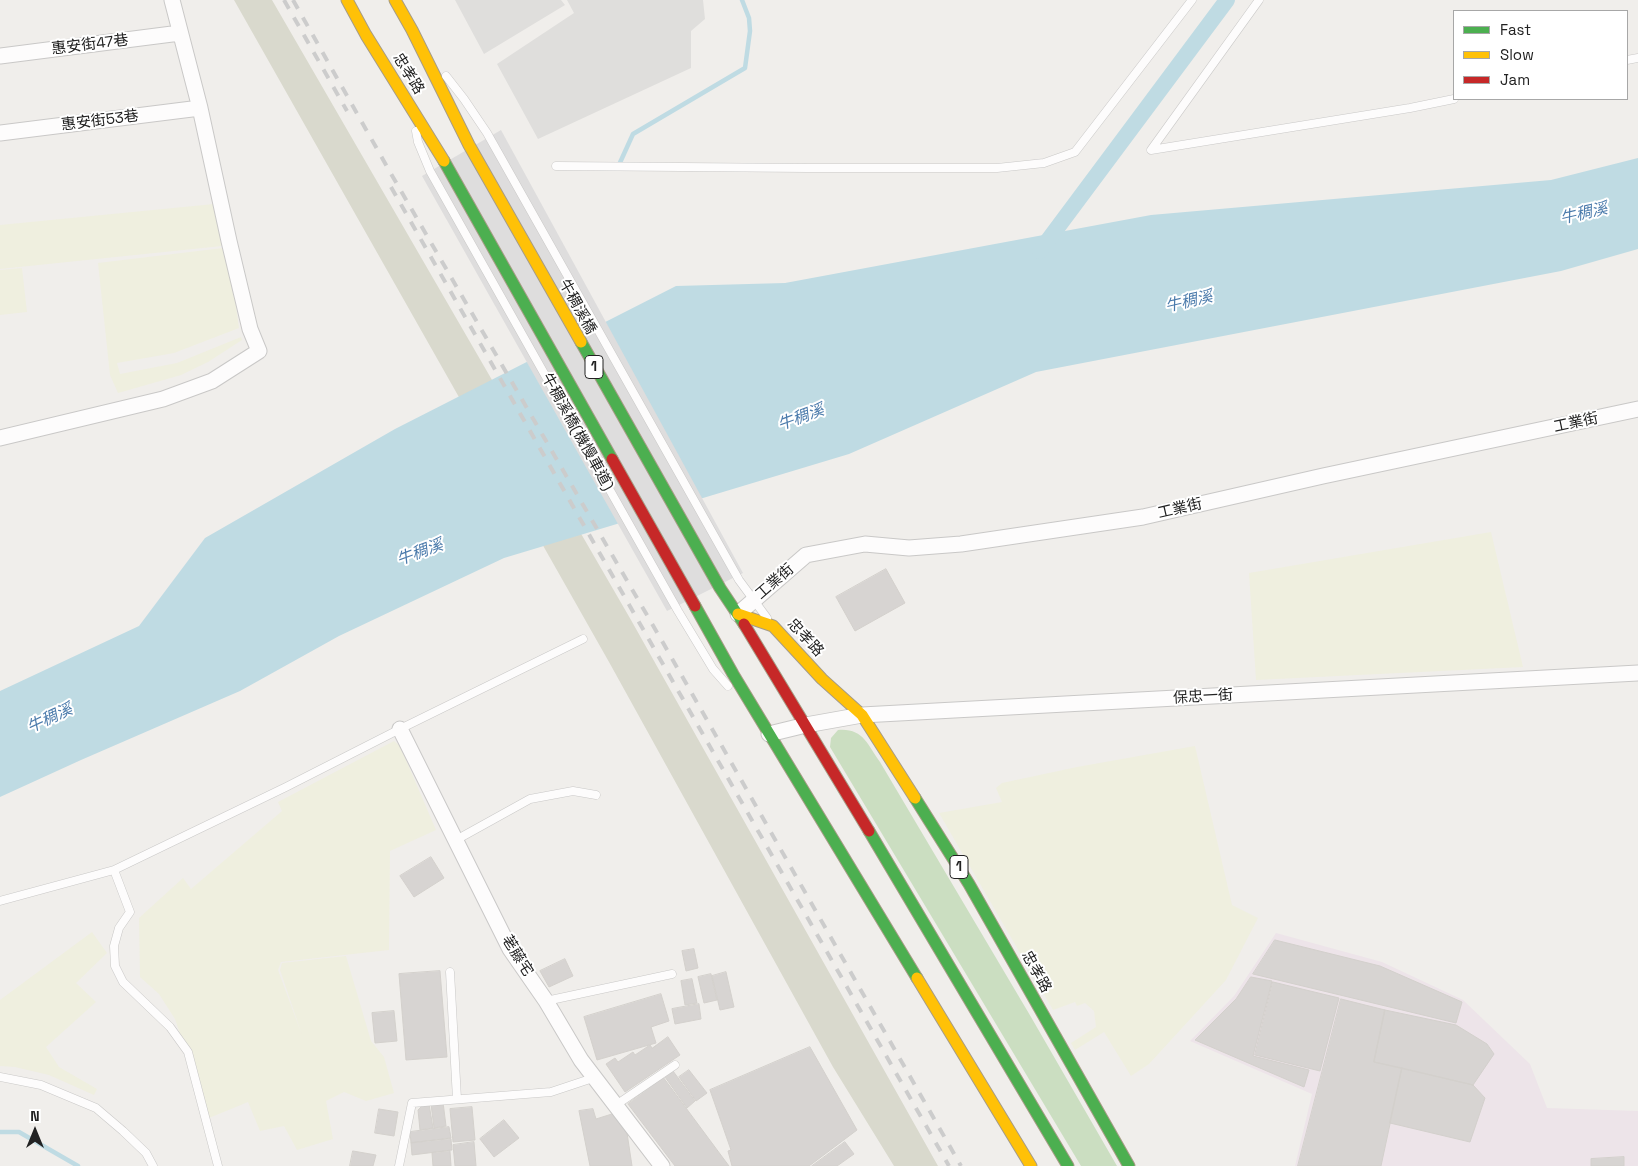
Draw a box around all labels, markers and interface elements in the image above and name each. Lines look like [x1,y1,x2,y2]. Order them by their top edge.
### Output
legend [1453,10,1628,100]
text: Fast [1500,20,1531,39]
street label: 惠安街47巷 [51,31,129,59]
text: Slow [1500,45,1534,64]
street label: 忠孝路 [388,50,428,98]
text: Jam [1500,70,1530,89]
street label: 惠安街53巷 [60,107,140,135]
water label: 牛稠溪 [1558,199,1610,229]
street label: 牛稠溪橋 [555,276,599,338]
water label: 牛稠溪 [1163,287,1215,317]
road number: 1 [585,356,603,378]
street label: 牛稠溪橋(機慢車道) [537,370,617,494]
water label: 牛稠溪 [775,401,827,435]
street label: 工業街 [1552,410,1600,436]
street label: 工業街 [1156,495,1204,523]
water label: 牛稠溪 [394,536,446,570]
street label: 工業街 [752,560,798,604]
street label: 忠孝路 [783,615,827,661]
street label: 保忠一街 [1173,686,1233,708]
water label: 牛稠溪 [24,700,76,738]
road number: 1 [950,856,968,879]
street label: 荖藤宅 [497,932,537,980]
street label: 忠孝路 [1017,948,1055,996]
north arrow [10,1106,60,1156]
text: N [30,1107,40,1125]

